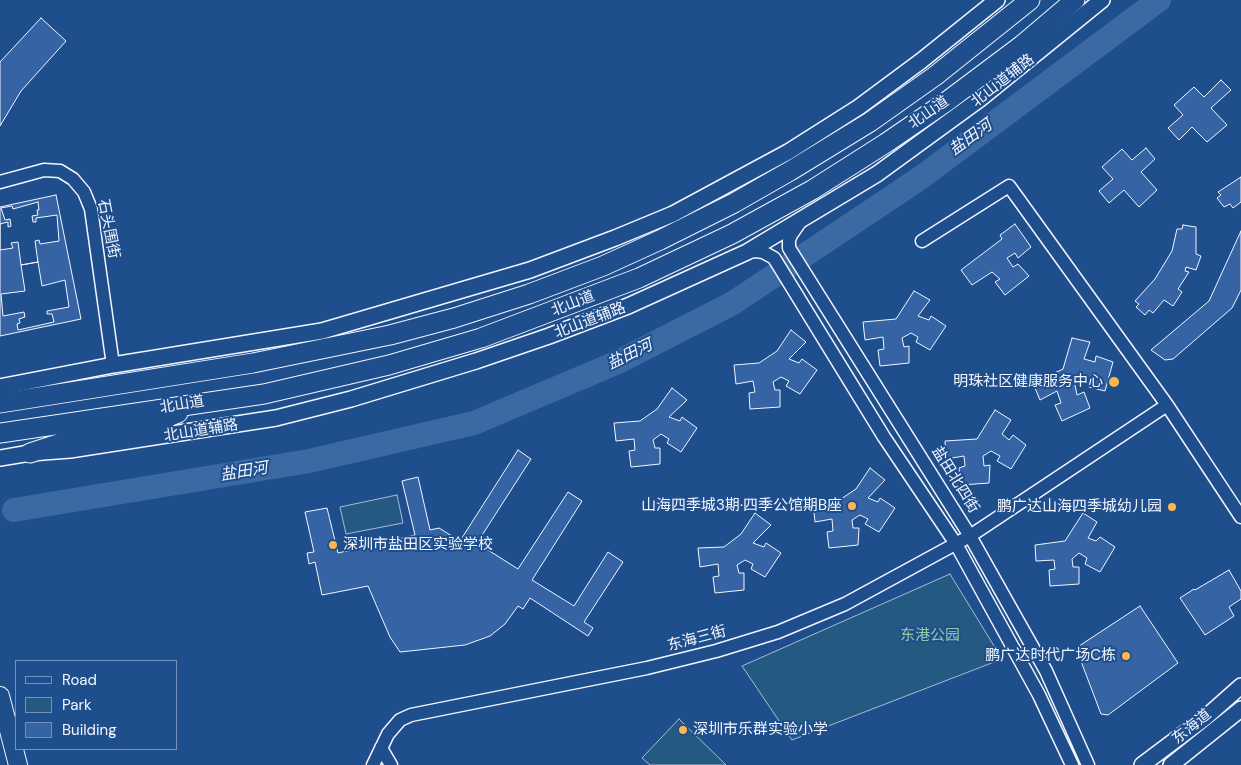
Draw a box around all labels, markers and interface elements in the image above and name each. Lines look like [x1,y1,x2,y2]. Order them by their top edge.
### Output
street label: 北山道辅路 [968,51,1038,111]
street label: 北山道 [905,93,953,133]
water label: 盐田河 [946,116,996,160]
street label: 石头围街 [93,198,123,260]
street label: 北山道 [549,288,597,320]
street label: 北山道辅路 [552,299,628,343]
water label: 盐田河 [604,336,656,374]
place label: 明珠社区健康服务中心 [953,373,1103,391]
marker: 明珠社区健康服务中心 [1107,375,1121,389]
street label: 北山道 [158,393,206,417]
street label: 北山道辅路 [163,416,239,446]
street label: 盐田北四街 [927,443,983,517]
water label: 盐田河 [219,459,269,485]
place label: 山海四季城3期·四季公馆期B座 [641,497,842,515]
place label: 鹏广达山海四季城幼儿园 [997,498,1162,516]
marker: 山海四季城3期·四季公馆期B座 [846,500,858,512]
marker: 鹏广达山海四季城幼儿园 [1166,501,1178,513]
place label: 深圳市盐田区实验学校 [343,536,493,554]
marker: 深圳市盐田区实验学校 [327,539,339,551]
street label: 东海三街 [666,623,728,655]
park label: 东港公园 [900,627,960,645]
place label: 鹏广达时代广场C栋 [985,647,1116,665]
marker: 鹏广达时代广场C栋 [1120,650,1132,662]
legend [15,660,178,750]
text: Road [62,670,97,690]
text: Park [62,695,92,715]
street label: 东海道 [1169,706,1215,748]
text: Building [62,720,117,740]
place label: 深圳市乐群实验小学 [693,721,828,739]
marker: 深圳市乐群实验小学 [677,724,689,736]

